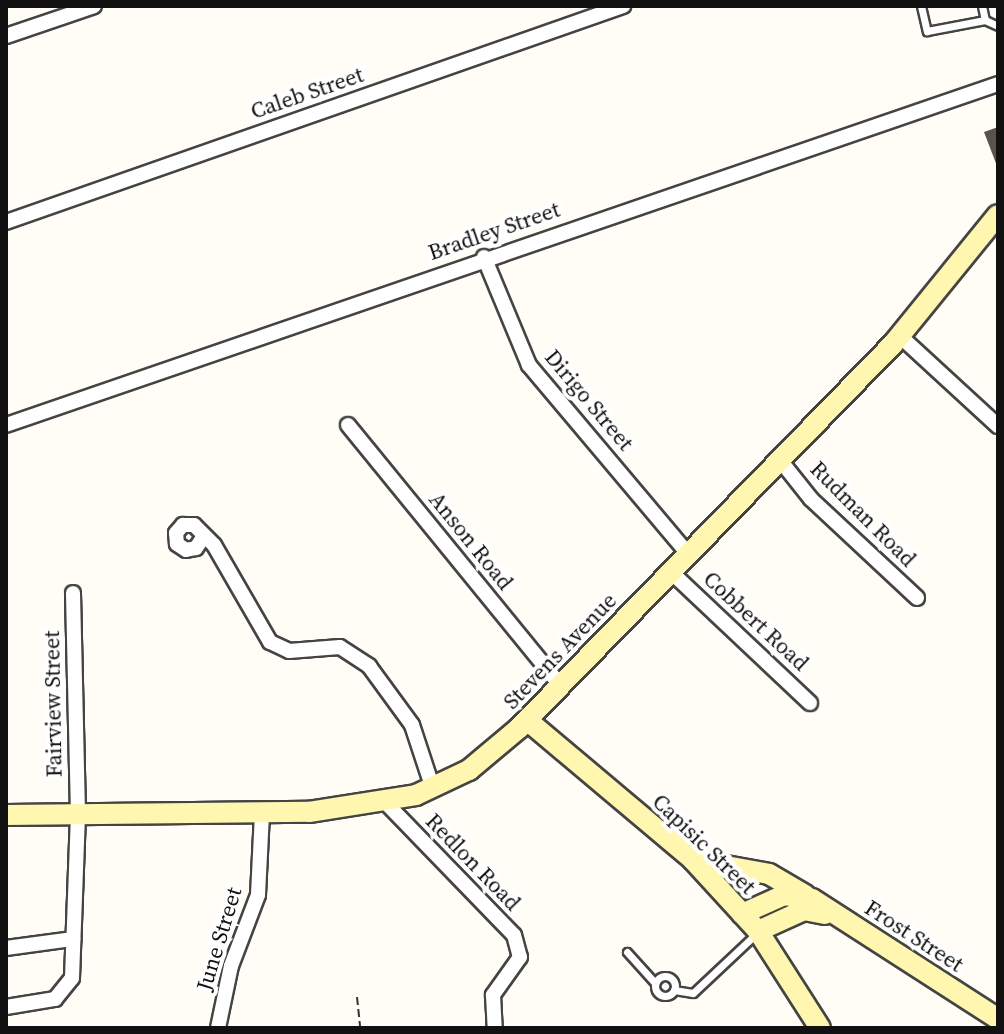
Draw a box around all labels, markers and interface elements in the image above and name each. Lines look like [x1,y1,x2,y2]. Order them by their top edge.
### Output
street label: Caleb Street [247,61,367,125]
street label: Bradley Street [425,196,563,266]
street label: Dirigo Street [539,344,639,456]
street label: Rudman Road [805,456,921,572]
street label: Anson Road [424,487,518,595]
street label: Cobbert Road [698,566,814,676]
street label: Stevens Avenue [498,587,622,715]
street label: Fairview Street [39,630,67,778]
street label: Capisic Street [647,788,761,900]
street label: Redlon Road [420,808,526,916]
street label: June Street [191,884,247,994]
street label: Frost Street [860,894,968,978]

